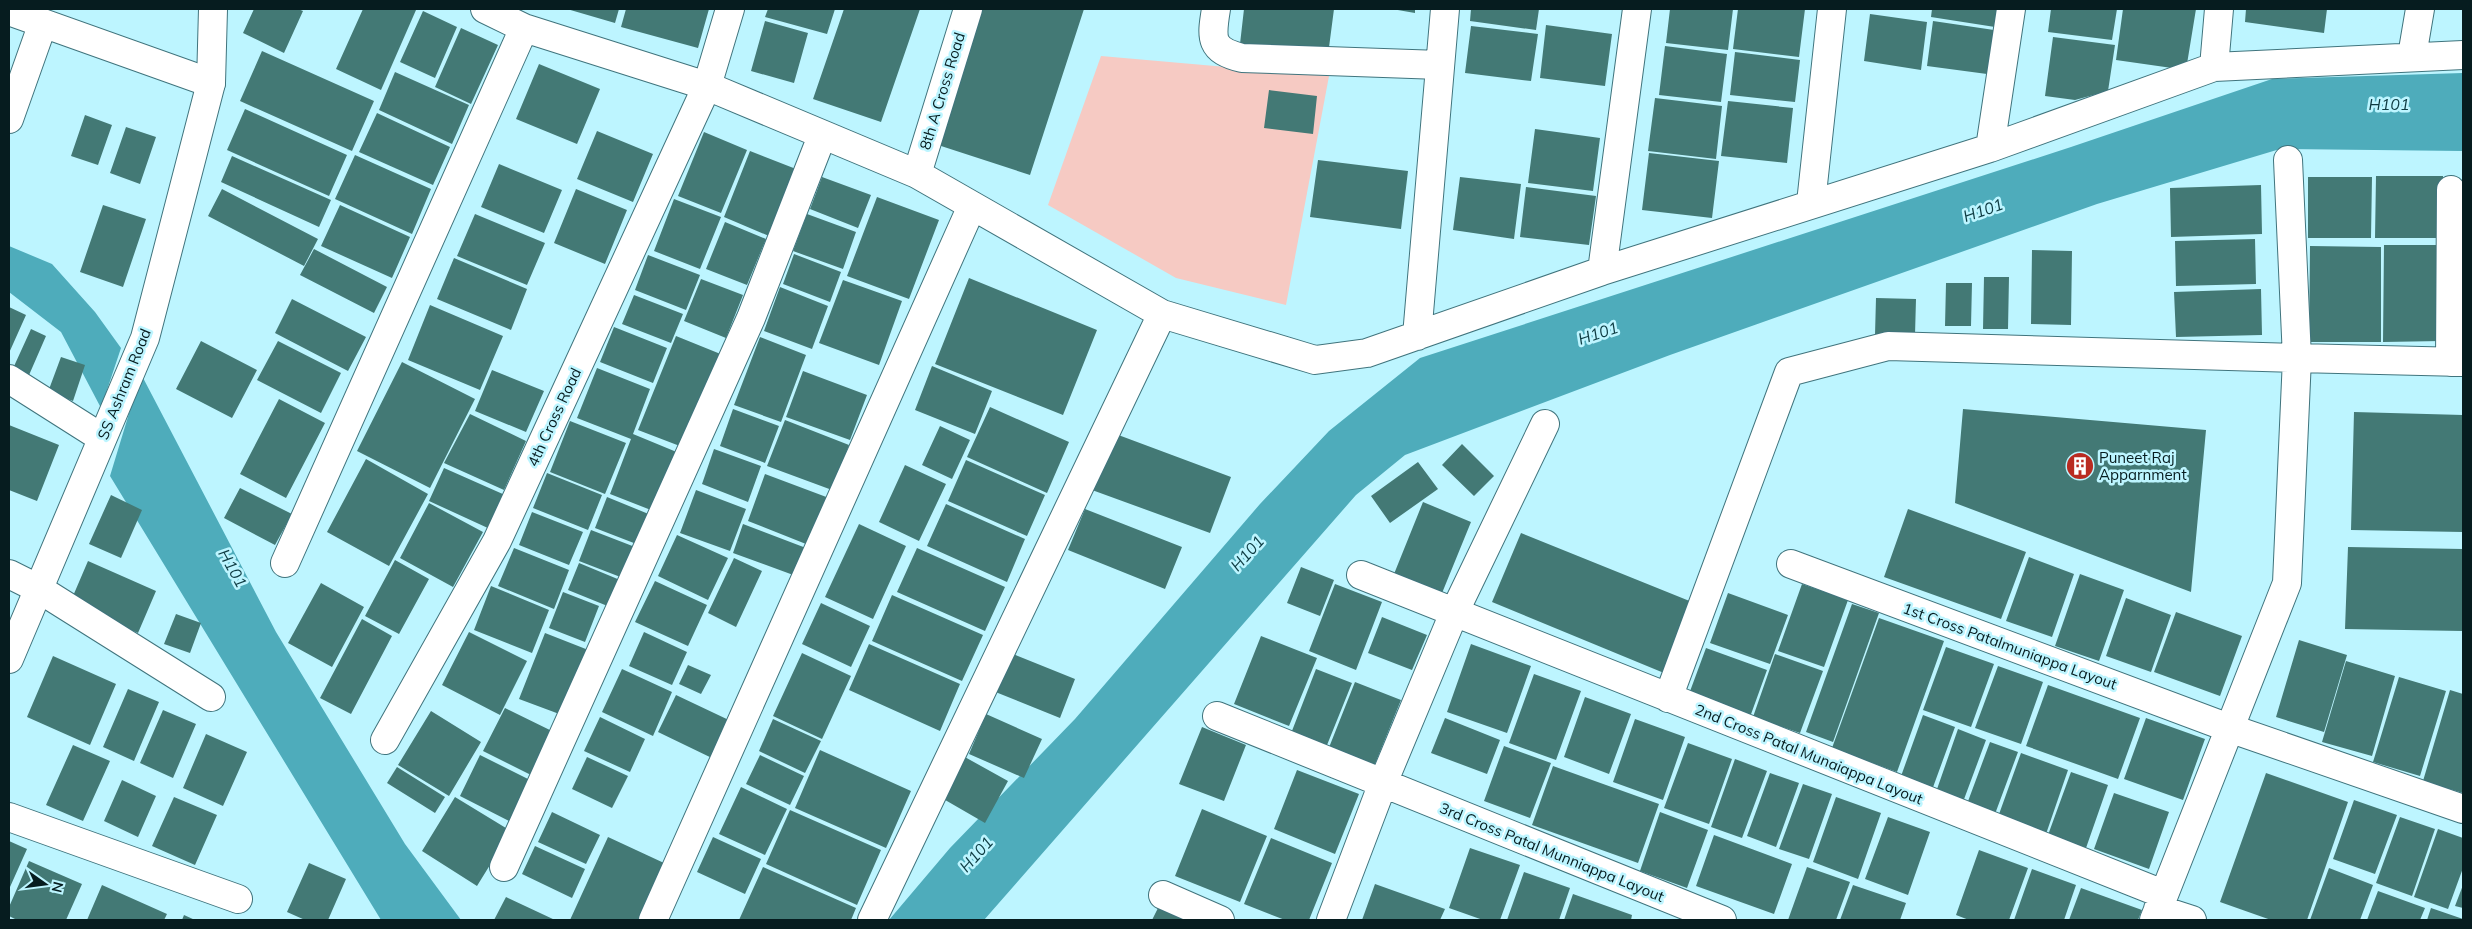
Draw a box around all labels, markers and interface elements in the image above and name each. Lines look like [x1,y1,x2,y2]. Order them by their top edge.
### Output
street label: 8th A Cross Road [915,30,969,152]
water label: H101 [2368,94,2410,114]
water label: H101 [1960,194,2006,226]
water label: H101 [1575,317,1621,349]
street label: SS Ashram Road [93,326,155,442]
street label: 4th Cross Road [523,365,585,469]
place label: Puneet Raj Apparnment [2099,448,2187,484]
building icon: Puneet Raj Apparnment [2065,451,2095,481]
water label: H101 [1226,531,1268,575]
water label: H101 [214,545,252,591]
street label: 1st Cross Patalmuniappa Layout [1900,598,2120,694]
street label: 2nd Cross Patal Munaiappa Layout [1692,699,1926,809]
street label: 3rd Cross Patal Munniappa Layout [1437,798,1667,906]
water label: H101 [955,832,997,876]
north arrow [20,859,70,909]
text: N [48,880,68,894]

